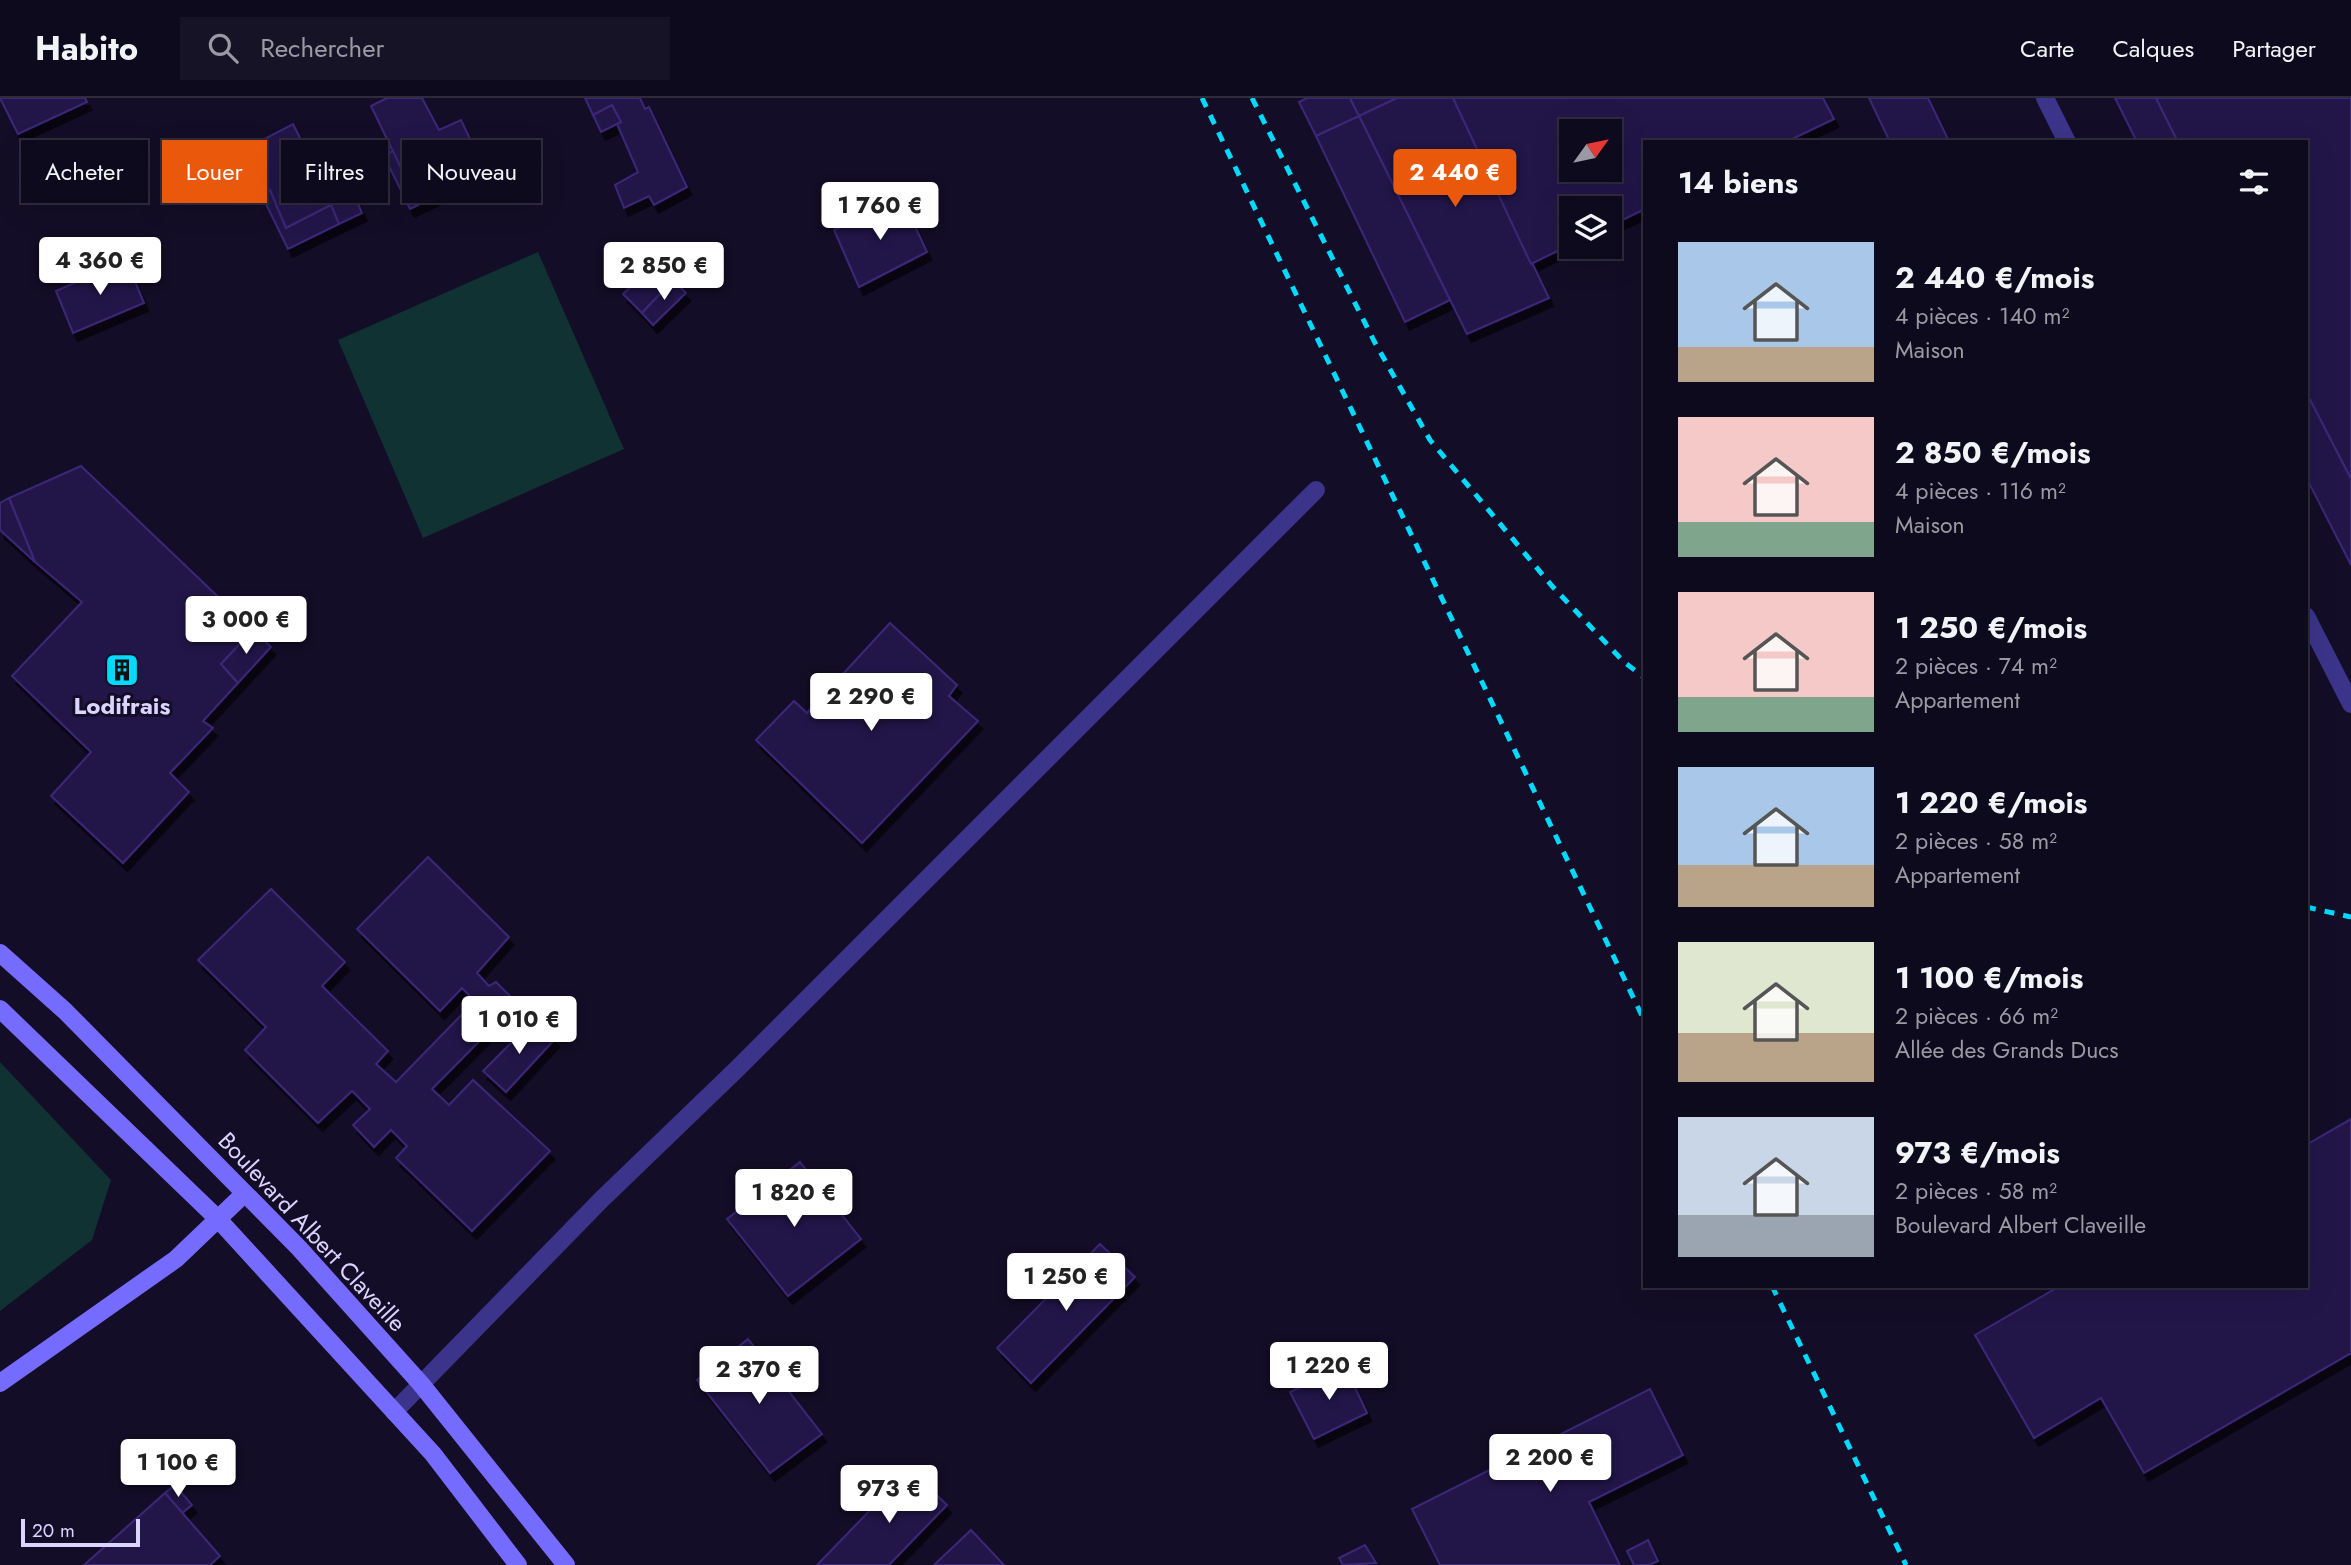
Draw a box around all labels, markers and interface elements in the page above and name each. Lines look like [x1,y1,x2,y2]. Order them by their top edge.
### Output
search box [180,17,670,80]
text: Habito [35,25,138,72]
icon: search [204,29,242,67]
text: Rechercher [260,29,385,67]
text: Carte [2020,31,2074,66]
text: Calques [2112,31,2194,66]
text: Partager [2232,31,2316,66]
north arrow [1559,119,1622,182]
map controls [1559,119,1622,259]
chip: Acheter [21,140,148,203]
chip: Louer [162,140,267,203]
chip: Filtres [281,140,388,203]
chip: Nouveau [402,140,541,203]
pin: 2 440 € [1390,150,1520,209]
text: 2 440 € [1409,155,1501,189]
text: 14 biens [1678,161,1798,204]
icon: filters [2235,163,2273,201]
pin: 1 760 € [815,183,945,242]
text: 1 760 € [837,188,923,222]
button: layers [1559,196,1622,259]
pin: 4 360 € [35,238,165,297]
pin: 2 850 € [599,242,729,302]
text: 4 360 € [55,243,145,277]
text: 2 850 € [620,248,708,282]
text: 2 440 €/mois [1895,256,2094,299]
icon: home [1734,270,1818,354]
text: 4 pièces · 140 m² [1895,299,2069,333]
text: Maison [1895,333,1965,367]
text: 2 850 €/mois [1895,431,2091,474]
icon: home [1734,445,1818,529]
text: 4 pièces · 116 m² [1895,474,2066,508]
text: Maison [1895,508,1965,542]
pin: 3 000 € [181,596,311,656]
text: 3 000 € [202,602,290,636]
text: 1 250 €/mois [1895,606,2087,649]
icon: home [1734,620,1818,704]
text: 2 pièces · 74 m² [1895,649,2057,683]
building icon: Lodifrais [103,651,141,689]
pin: 2 290 € [806,674,936,733]
text: 2 290 € [826,679,916,713]
text: Appartement [1895,683,2020,717]
place label: Lodifrais [74,688,170,723]
text: 1 220 €/mois [1895,781,2088,824]
icon: home [1734,795,1818,879]
text: 2 pièces · 58 m² [1895,824,2057,858]
text: Appartement [1895,858,2020,892]
text: 1 100 €/mois [1895,956,2083,999]
icon: home [1734,970,1818,1054]
pin: 1 010 € [454,996,584,1056]
text: 2 pièces · 66 m² [1895,999,2058,1033]
text: 1 010 € [478,1002,560,1036]
text: Allée des Grands Ducs [1895,1033,2119,1067]
street label: Boulevard Albert Claveille [210,1124,415,1339]
text: 973 €/mois [1895,1131,2060,1174]
icon: home [1734,1145,1818,1229]
pin: 1 820 € [729,1170,859,1229]
text: 2 pièces · 58 m² [1895,1174,2057,1208]
text: 1 820 € [751,1175,837,1209]
text: Boulevard Albert Claveille [1895,1208,2146,1242]
pin: 1 250 € [1001,1254,1131,1313]
text: 1 250 € [1023,1259,1109,1293]
pin: 1 220 € [1264,1342,1394,1402]
pin: 2 370 € [694,1346,824,1406]
text: 1 220 € [1286,1348,1372,1382]
text: 2 370 € [716,1352,803,1386]
pin: 2 200 € [1485,1434,1615,1494]
pin: 1 100 € [113,1440,243,1499]
text: 2 200 € [1505,1440,1595,1474]
text: 1 100 € [137,1445,219,1479]
pin: 973 € [840,1466,938,1525]
text: 973 € [857,1471,921,1505]
scale bar [21,1516,140,1548]
text: 20 m [32,1517,75,1544]

